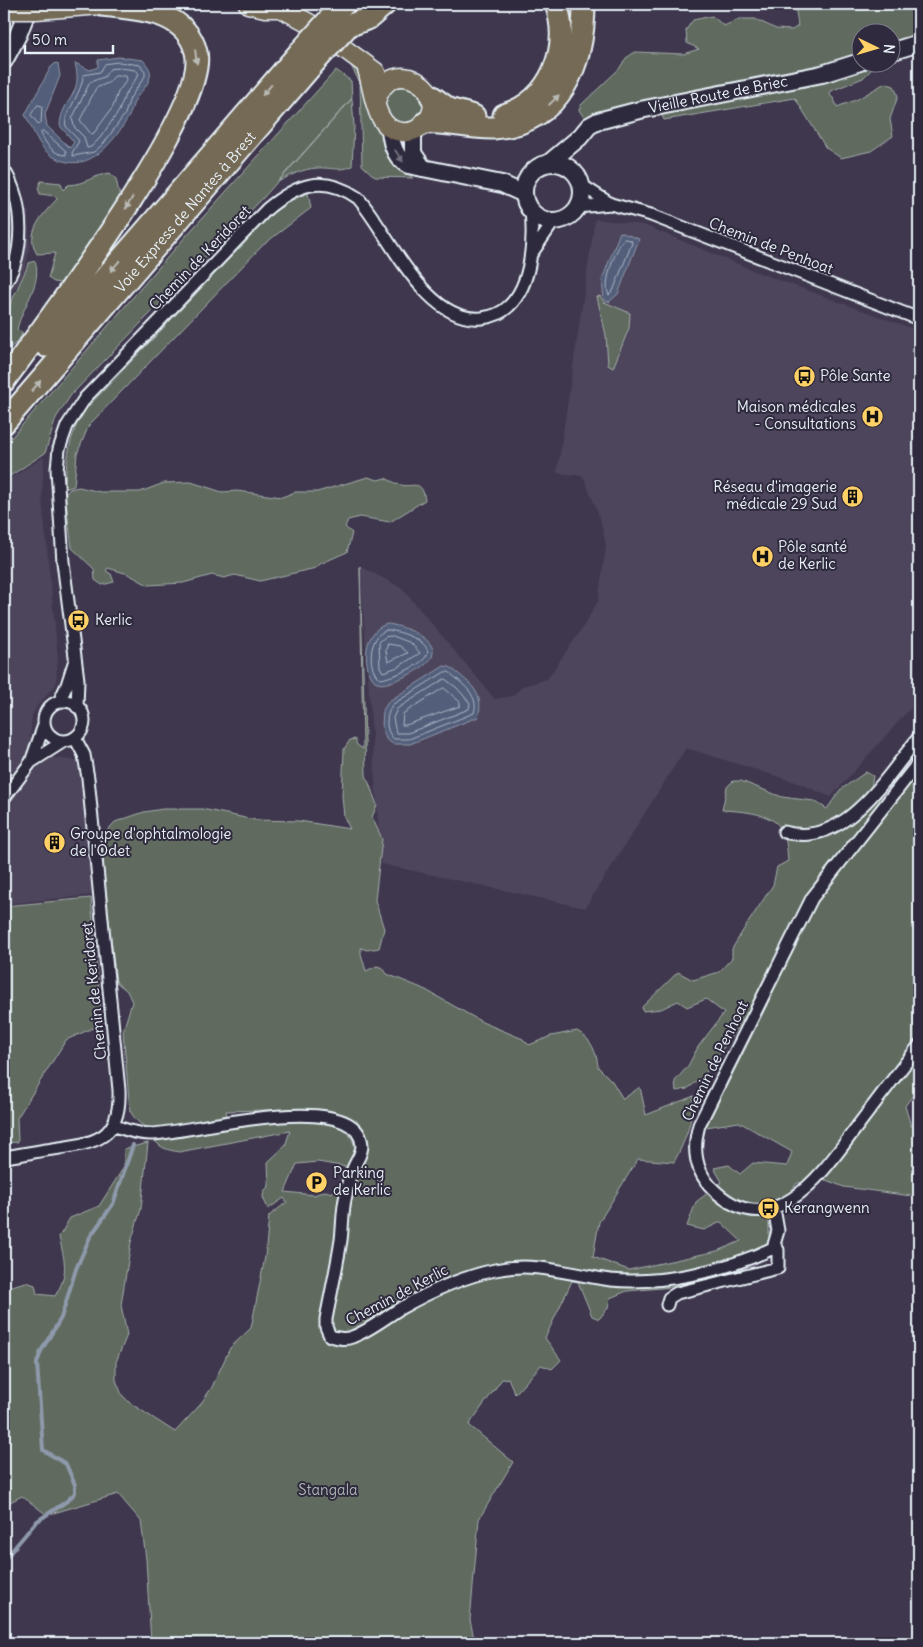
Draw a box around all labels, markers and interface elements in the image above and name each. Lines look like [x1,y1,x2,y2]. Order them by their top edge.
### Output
scale bar [25,22,112,54]
north arrow [850,22,900,72]
text: 50 m [32,30,67,49]
text: N [880,44,898,55]
one-way arrow [192,50,200,66]
street label: Vieille Route de Briec [647,71,790,117]
one-way arrow [261,83,273,95]
one-way arrow [548,94,560,106]
street label: Voie Express de Nantes à Brest [110,127,260,297]
one-way arrow [394,149,404,162]
one-way arrow [124,196,133,209]
street label: Chemin de Keridoret [145,201,255,314]
street label: Chemin de Penhoat [706,213,836,278]
one-way arrow [109,259,121,271]
bus stop icon: Pôle Sante [792,364,816,388]
place label: Pôle Sante [820,366,891,385]
one-way arrow [30,380,41,393]
place label: Maison médicales - Consultations [737,397,856,433]
hospital icon: Maison médicales - Consultations [860,404,884,428]
place label: Réseau d'imagerie médicale 29 Sud [713,477,837,513]
building icon: Réseau d'imagerie médicale 29 Sud [841,484,865,508]
place label: Pôle santé de Kerlic [778,537,847,573]
hospital icon: Pôle santé de Kerlic [750,544,774,568]
bus stop icon: Kerlic [67,608,91,632]
place label: Kerlic [95,610,133,629]
place label: Groupe d'ophtalmologie de l'Odet [70,824,231,860]
building icon: Groupe d'ophtalmologie de l'Odet [42,831,66,855]
street label: Chemin de Keridoret [77,921,110,1061]
street label: Chemin de Penhoat [677,997,752,1124]
place label: Parking de Kerlic [333,1163,391,1199]
parking icon: Parking de Kerlic [305,1170,329,1194]
bus stop icon: Kerangwenn [756,1196,780,1220]
place label: Kerangwenn [784,1198,870,1217]
street label: Chemin de Kerlic [342,1259,452,1330]
park label: Stangala [298,1480,358,1499]

